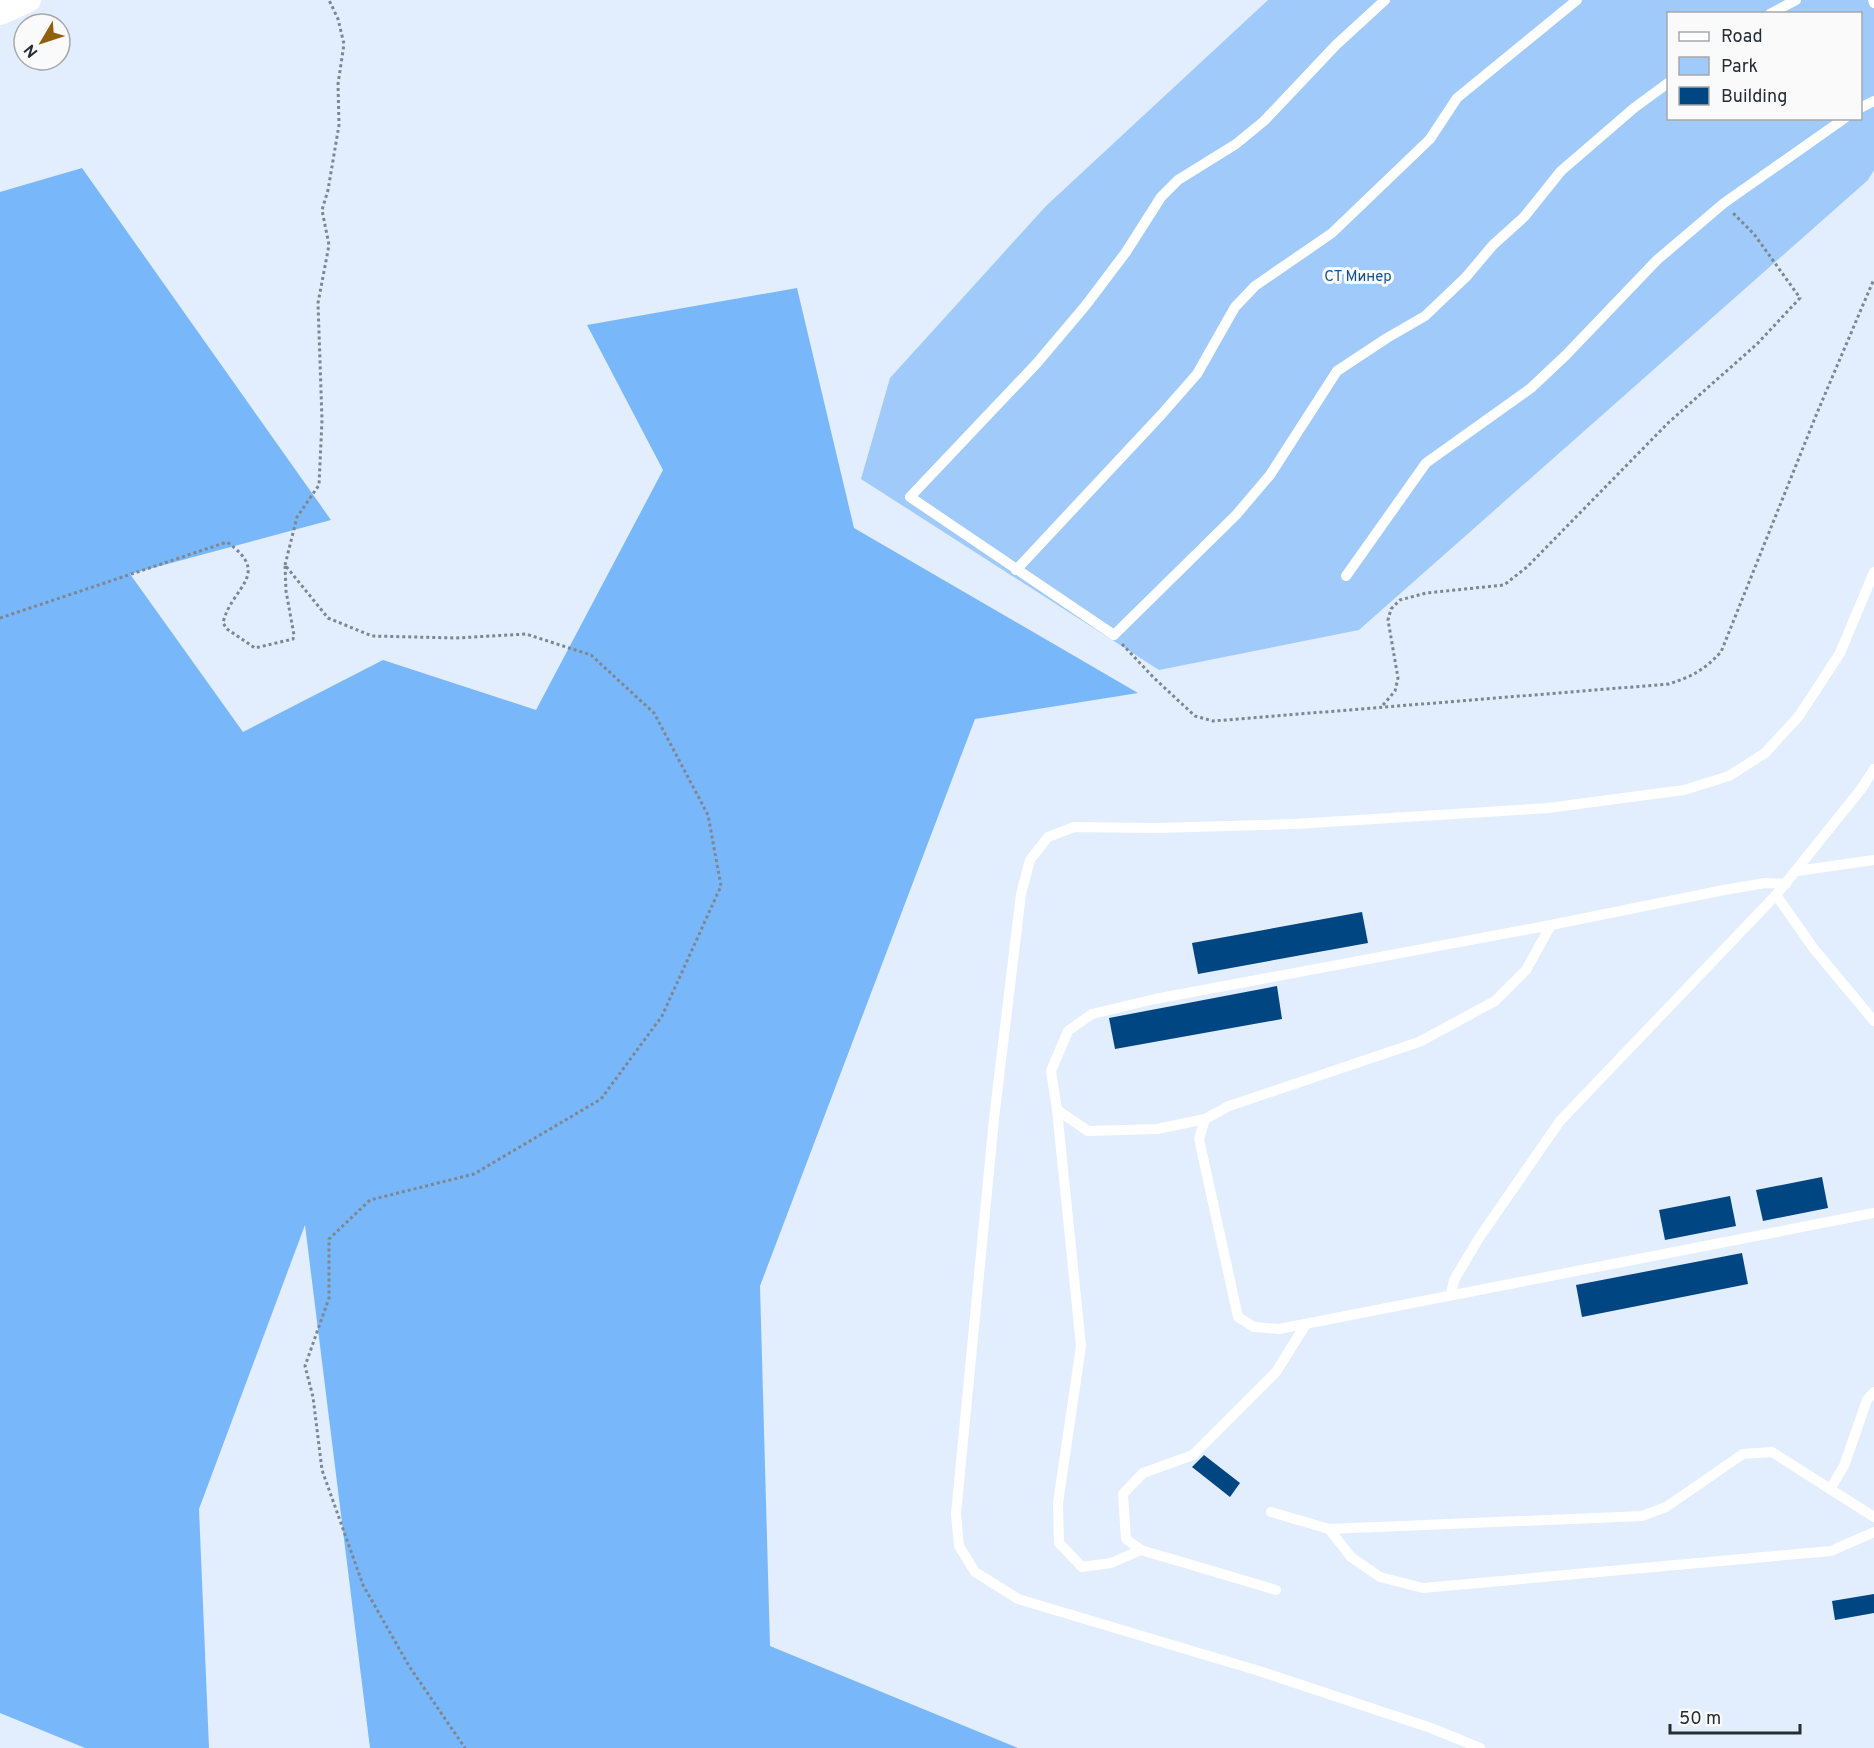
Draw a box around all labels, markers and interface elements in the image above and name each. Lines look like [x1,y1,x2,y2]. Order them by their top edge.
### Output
north arrow [12,12,72,72]
legend [1667,12,1862,120]
text: Road [1721,26,1763,49]
text: N [21,39,43,61]
text: Park [1721,56,1758,79]
text: Building [1721,86,1787,109]
park label: СТ Минер [1324,268,1392,287]
scale bar [1670,1697,1800,1735]
text: 50 m [1679,1708,1721,1731]

